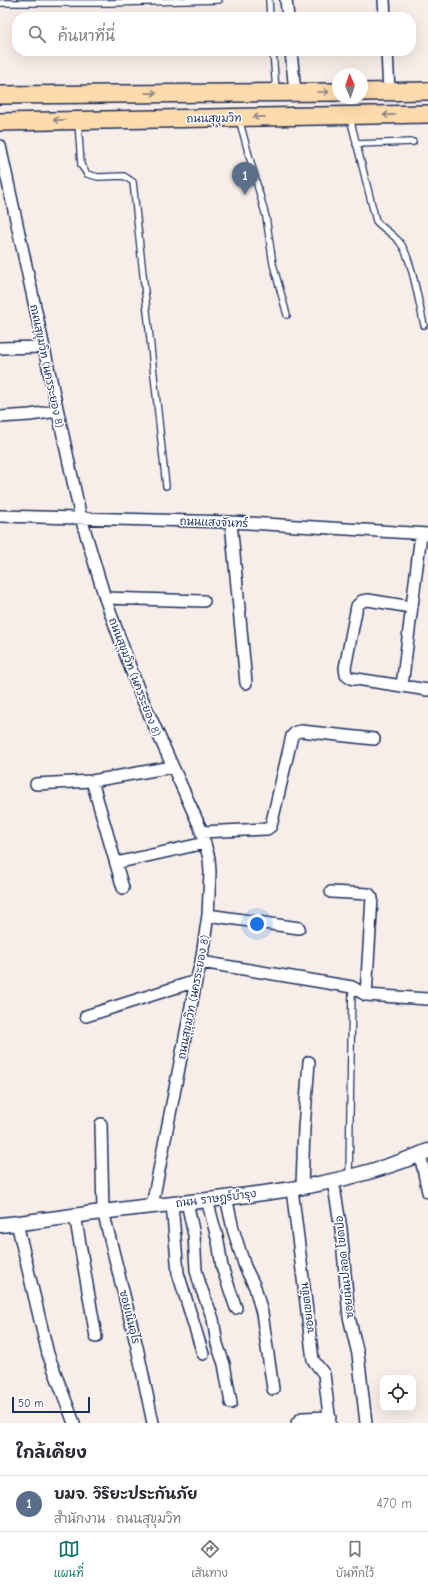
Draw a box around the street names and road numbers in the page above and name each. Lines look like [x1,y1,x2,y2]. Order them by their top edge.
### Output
street label: ถนนสุขุมวิท [186,111,242,127]
street label: ถนนสุขุมวิท (นครระยอง 8) [25,303,67,430]
street label: ถนนแสงจันทร์ [179,513,249,530]
street label: ถนนสุขุมวิท (นครระยอง 8) [104,616,164,739]
street label: ถนนสุขุมวิท (นครระยอง 8) [174,934,214,1061]
street label: ถนน ราษฎร์บำรุง [175,1185,257,1212]
street label: ซอยเนินปลอด โขดปอ [331,1215,356,1319]
street label: ซอยเขตขัน [297,1281,317,1334]
street label: ซอยเนินอุไร [115,1288,144,1346]

